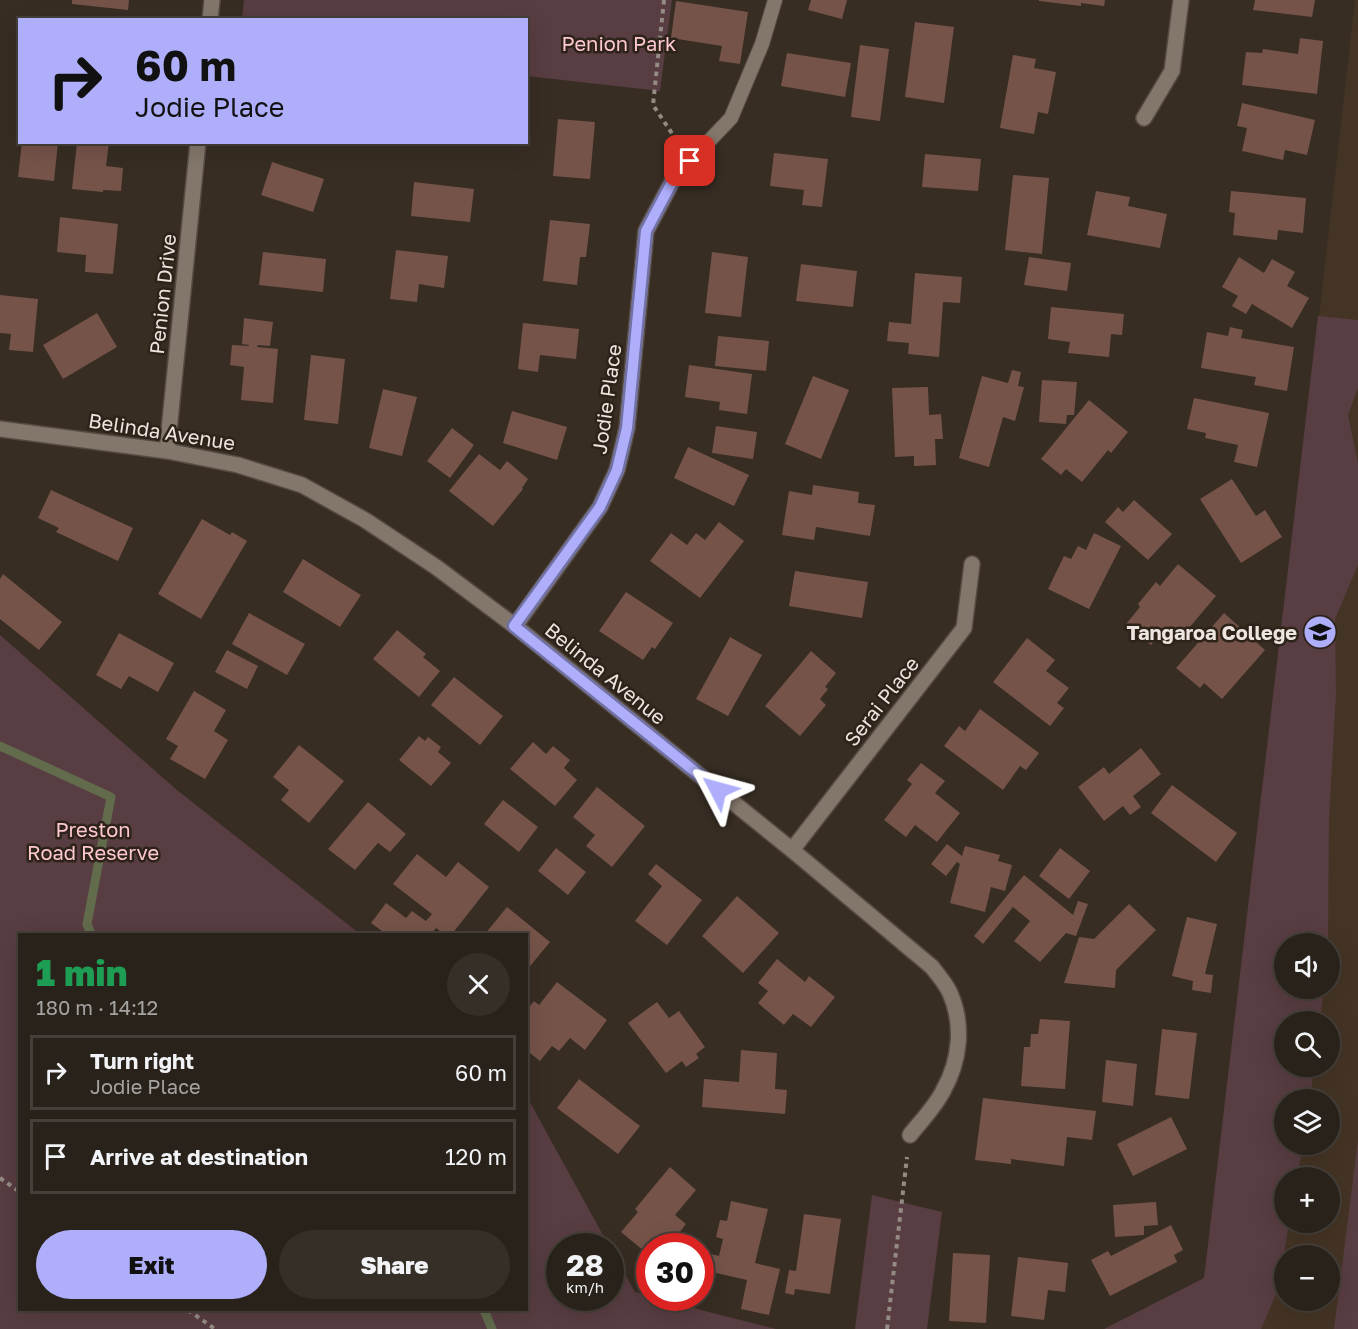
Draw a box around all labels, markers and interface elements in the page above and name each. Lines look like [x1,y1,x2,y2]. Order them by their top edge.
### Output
park label: Penion Park [562,31,676,55]
text: 60 m [135,40,236,90]
icon: right [36,42,114,120]
text: Jodie Place [135,91,284,123]
pin [664,135,715,186]
icon: arrive [673,144,706,177]
street label: Penion Drive [144,233,180,355]
street label: Jodie Place [586,343,626,455]
street label: Belinda Avenue [87,408,237,454]
school or university icon: Tangaroa College [1302,614,1338,650]
street label: Belinda Avenue [541,617,671,729]
place label: Tangaroa College [1127,620,1297,644]
street label: Serai Place [839,651,923,751]
position arrow [686,758,750,822]
park label: Preston Road Reserve [27,817,159,864]
map controls [1274,933,1340,1311]
button: sound [1274,933,1340,999]
text: 1 min [36,951,127,994]
button: close [447,953,510,1016]
text: 180 m · 14:12 [36,995,158,1019]
button: search [1274,1011,1340,1077]
text: Turn right [90,1047,194,1074]
icon: right [39,1056,72,1089]
text: 60 m [455,1059,507,1086]
text: Jodie Place [90,1074,201,1098]
button: layers [1274,1089,1340,1155]
icon: arrive [39,1140,72,1173]
text: Arrive at destination [90,1143,308,1170]
text: 120 m [445,1143,507,1170]
button: + [1274,1167,1340,1233]
button: Exit [36,1230,267,1299]
button: Share [279,1230,510,1299]
speed limit sign: 30 [636,1233,714,1311]
button: − [1274,1245,1340,1311]
text: 28 [566,1247,604,1283]
text: km/h [566,1278,604,1296]

